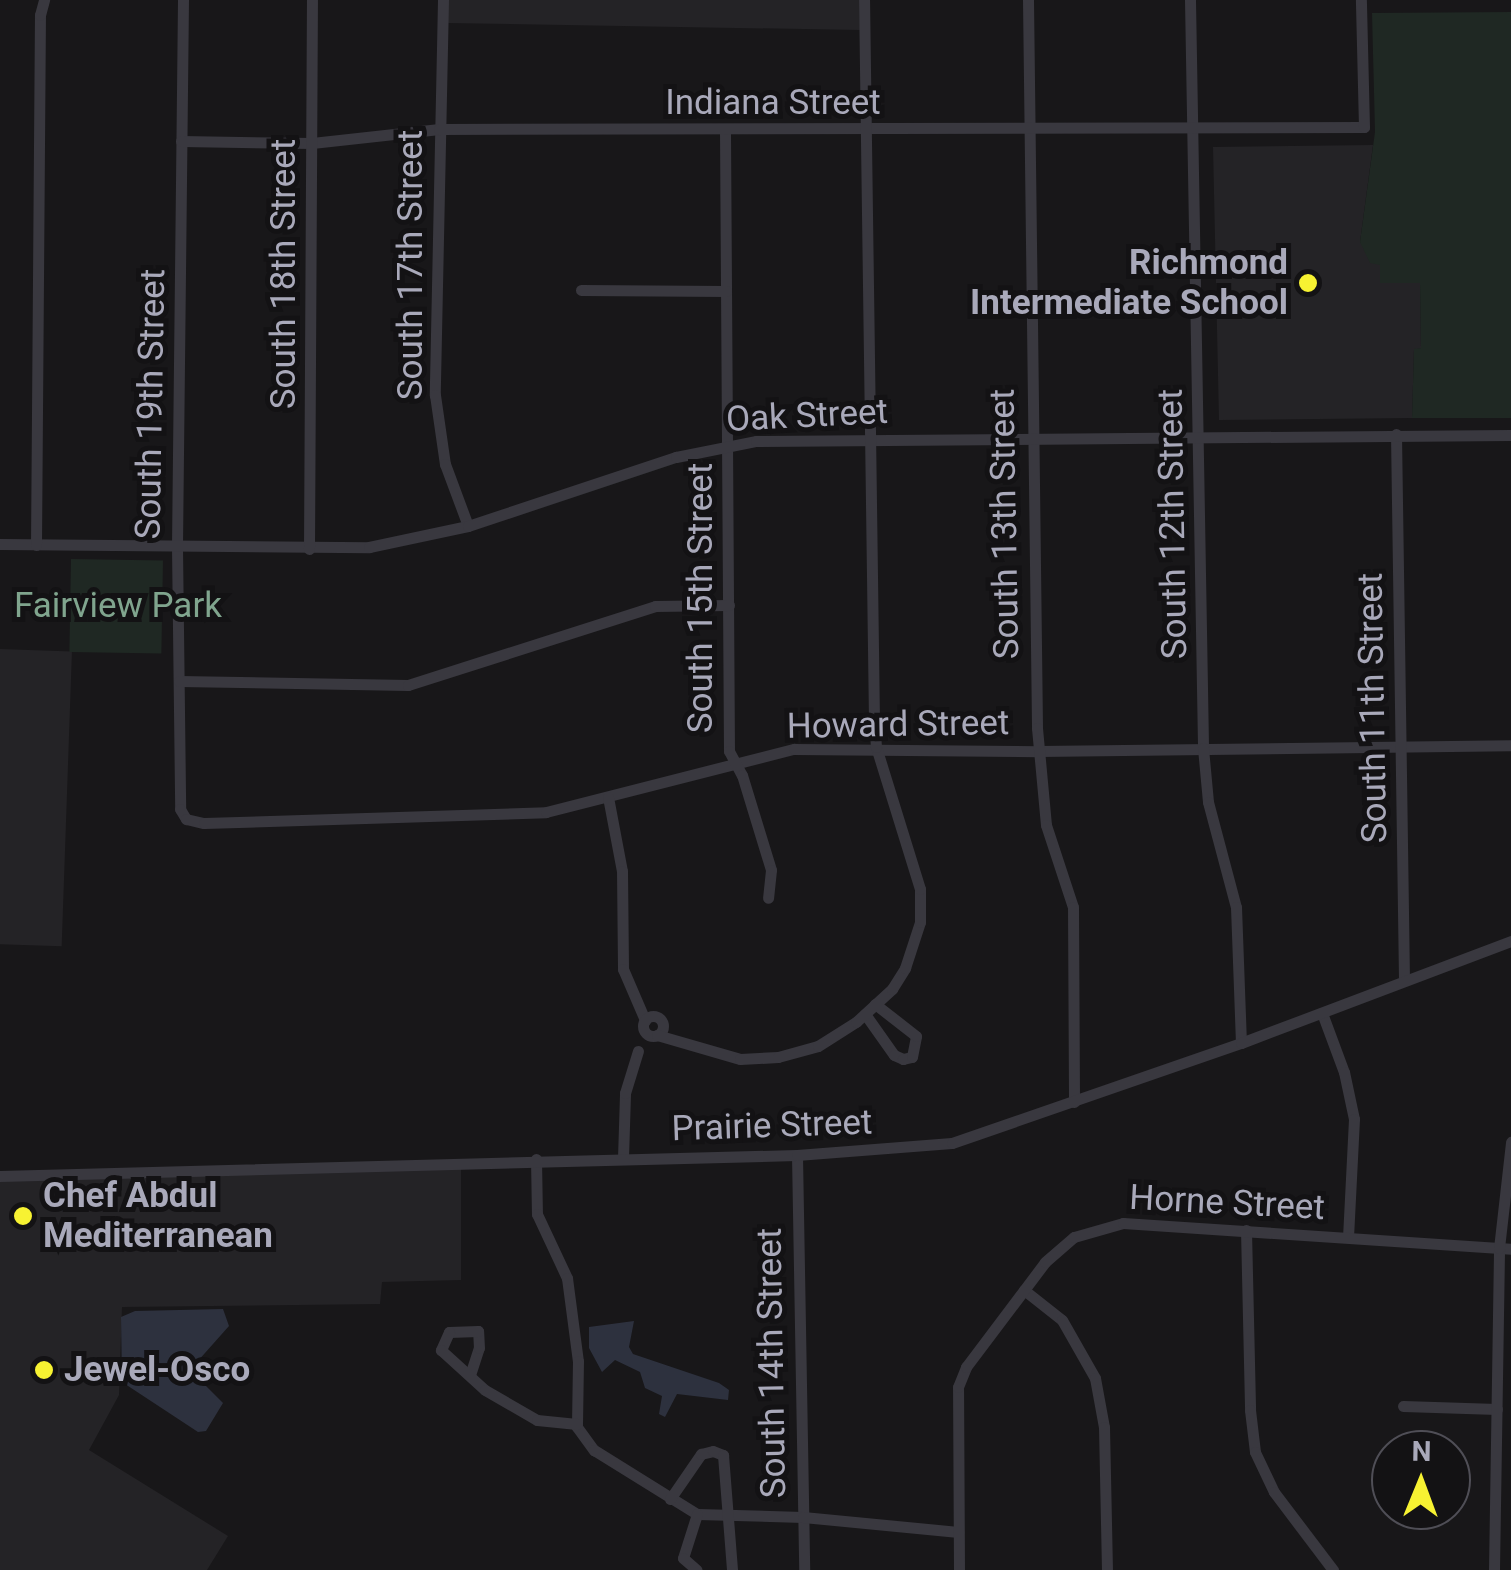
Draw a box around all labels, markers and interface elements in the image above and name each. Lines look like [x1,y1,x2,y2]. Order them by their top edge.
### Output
street label: Indiana Street [665,82,881,124]
street label: South 17th Street [390,130,432,400]
street label: South 18th Street [263,139,305,409]
place label: Richmond Intermediate School [970,242,1288,324]
street label: South 19th Street [128,268,174,540]
marker: Richmond Intermediate School [1297,272,1319,294]
street label: South 13th Street [982,388,1028,660]
street label: South 12th Street [1150,388,1196,660]
street label: Oak Street [725,391,889,441]
street label: South 15th Street [680,463,722,733]
street label: South 11th Street [1350,572,1396,844]
park label: Fairview Park [14,585,222,627]
street label: Howard Street [786,702,1010,748]
street label: Prairie Street [671,1102,873,1150]
place label: Chef Abdul Mediterranean [43,1175,273,1257]
street label: Horne Street [1128,1177,1326,1229]
marker: Chef Abdul Mediterranean [12,1205,34,1227]
street label: South 14th Street [749,1227,795,1499]
place label: Jewel-Osco [64,1349,250,1391]
marker: Jewel-Osco [33,1359,55,1381]
north arrow [1371,1430,1471,1530]
text: N [1411,1435,1432,1468]

